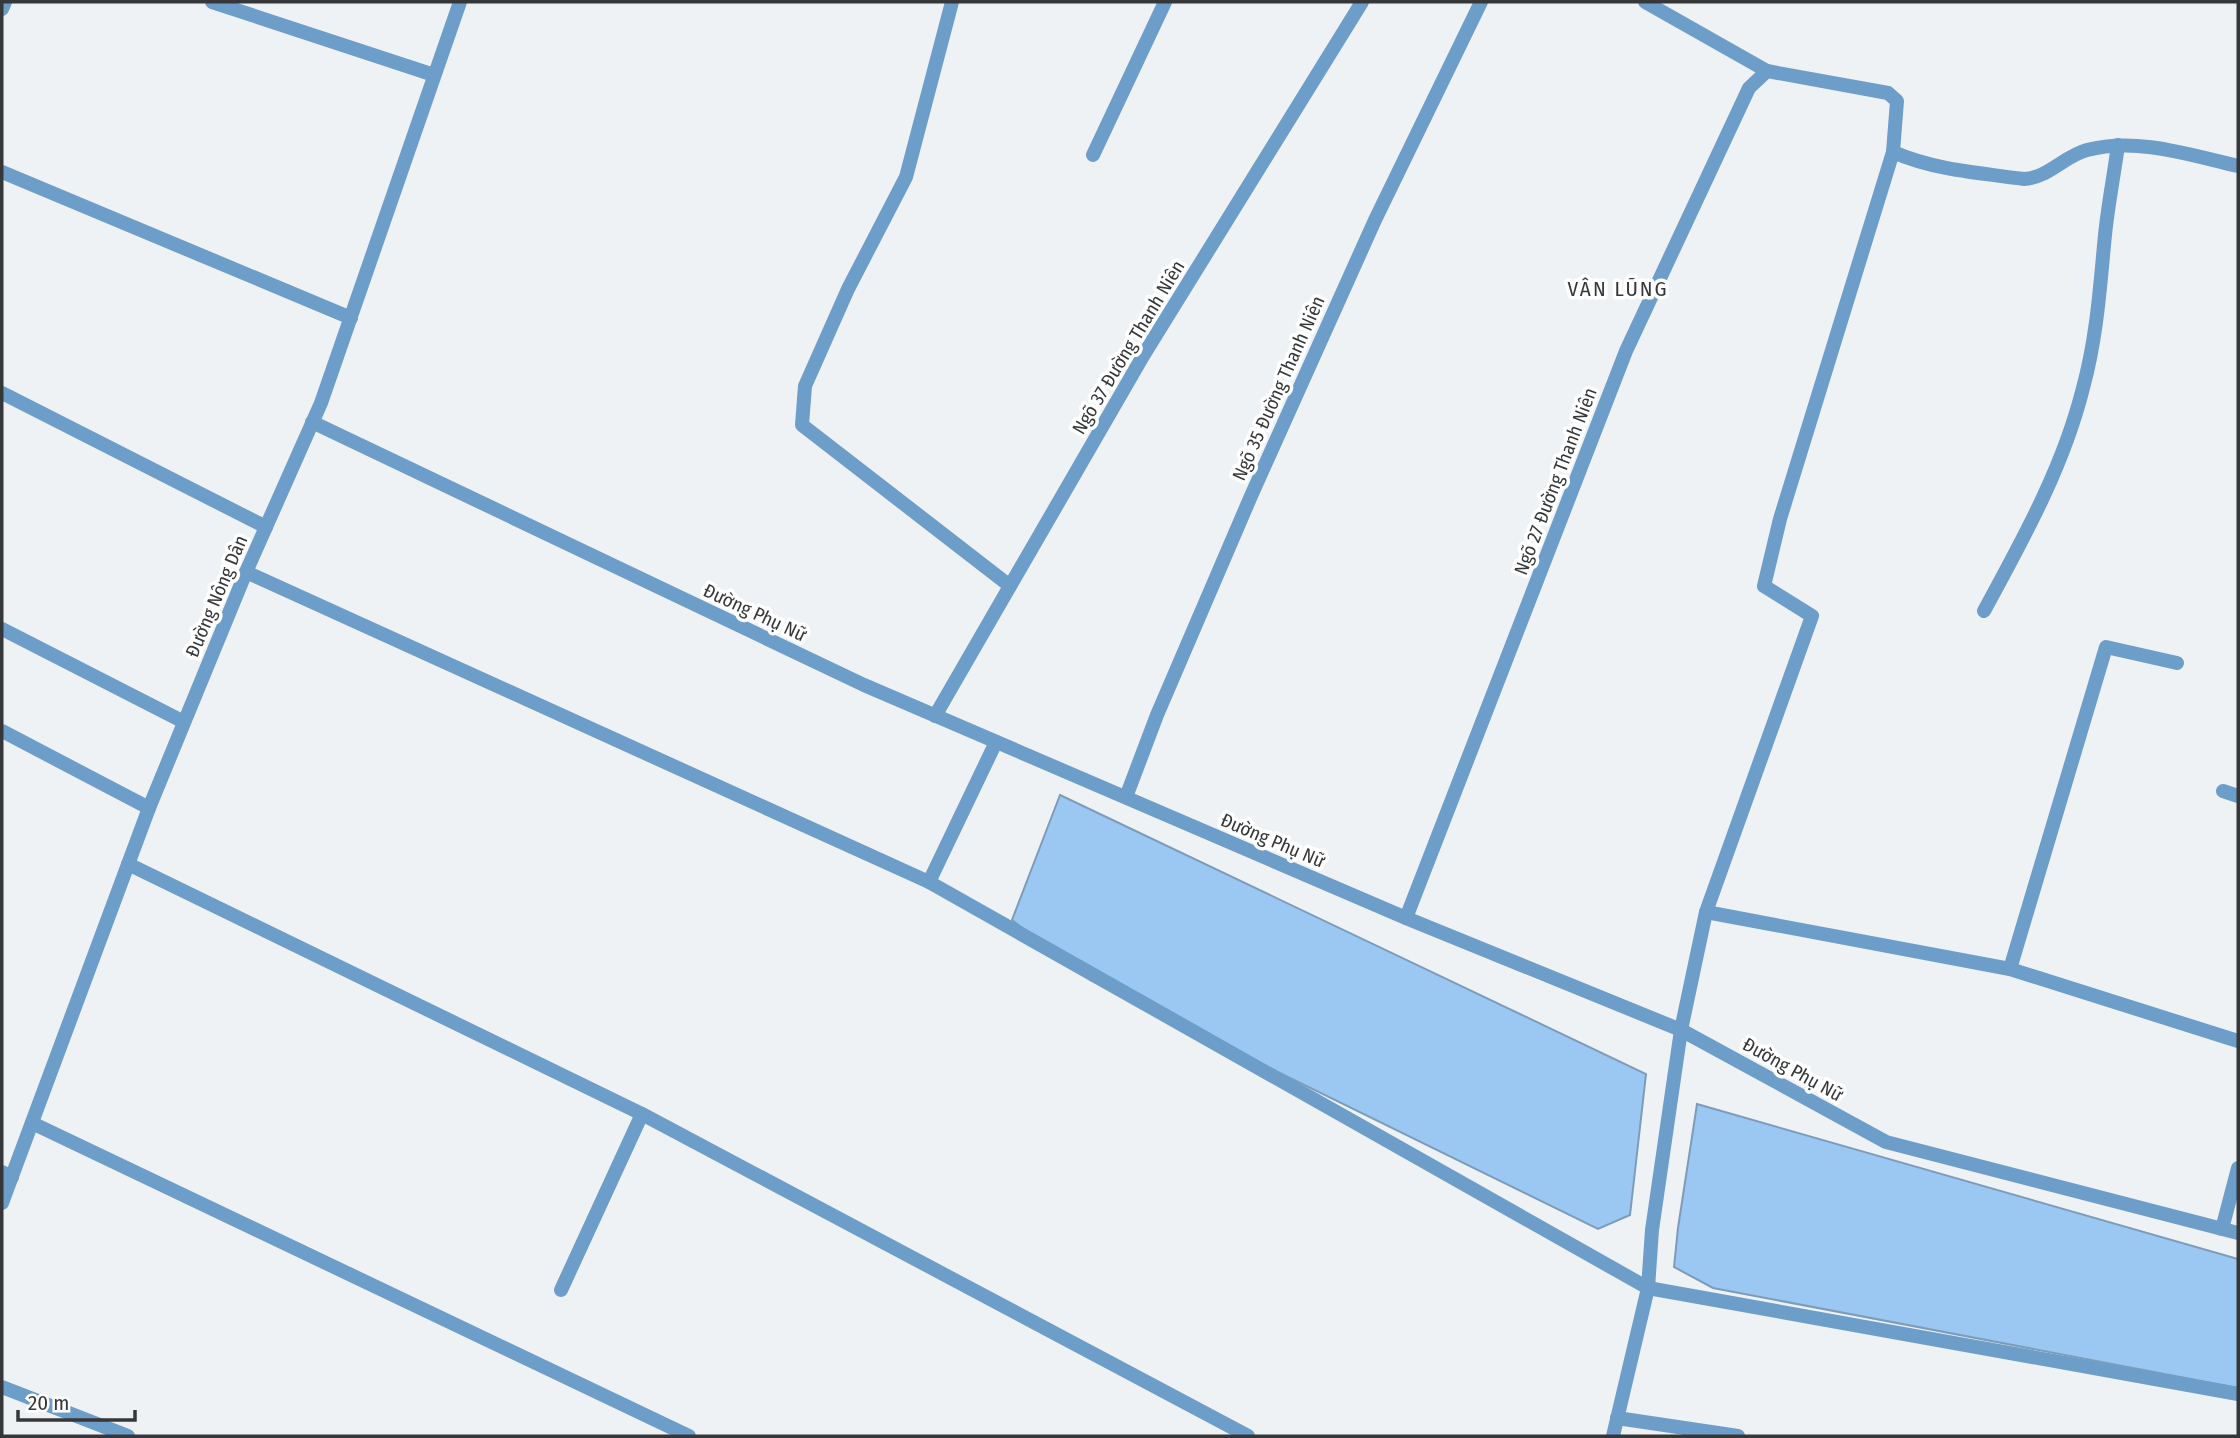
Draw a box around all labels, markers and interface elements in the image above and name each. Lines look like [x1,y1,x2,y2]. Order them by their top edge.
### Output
street label: Ngõ 37 Đường Thanh Niên [1067,256,1189,438]
district label: VÂN LŨNG [1567,276,1669,302]
street label: Ngõ 35 Đường Thanh Niên [1227,292,1330,484]
street label: Ngõ 27 Đường Thanh Niên [1509,384,1602,578]
street label: Đường Nông Dân [180,532,252,661]
street label: Đường Phụ Nữ [700,579,810,647]
street label: Đường Phụ Nữ [1217,808,1329,873]
street label: Đường Phụ Nữ [1739,1032,1847,1107]
scale bar [18,1378,135,1422]
text: 20 m [28,1390,69,1416]

